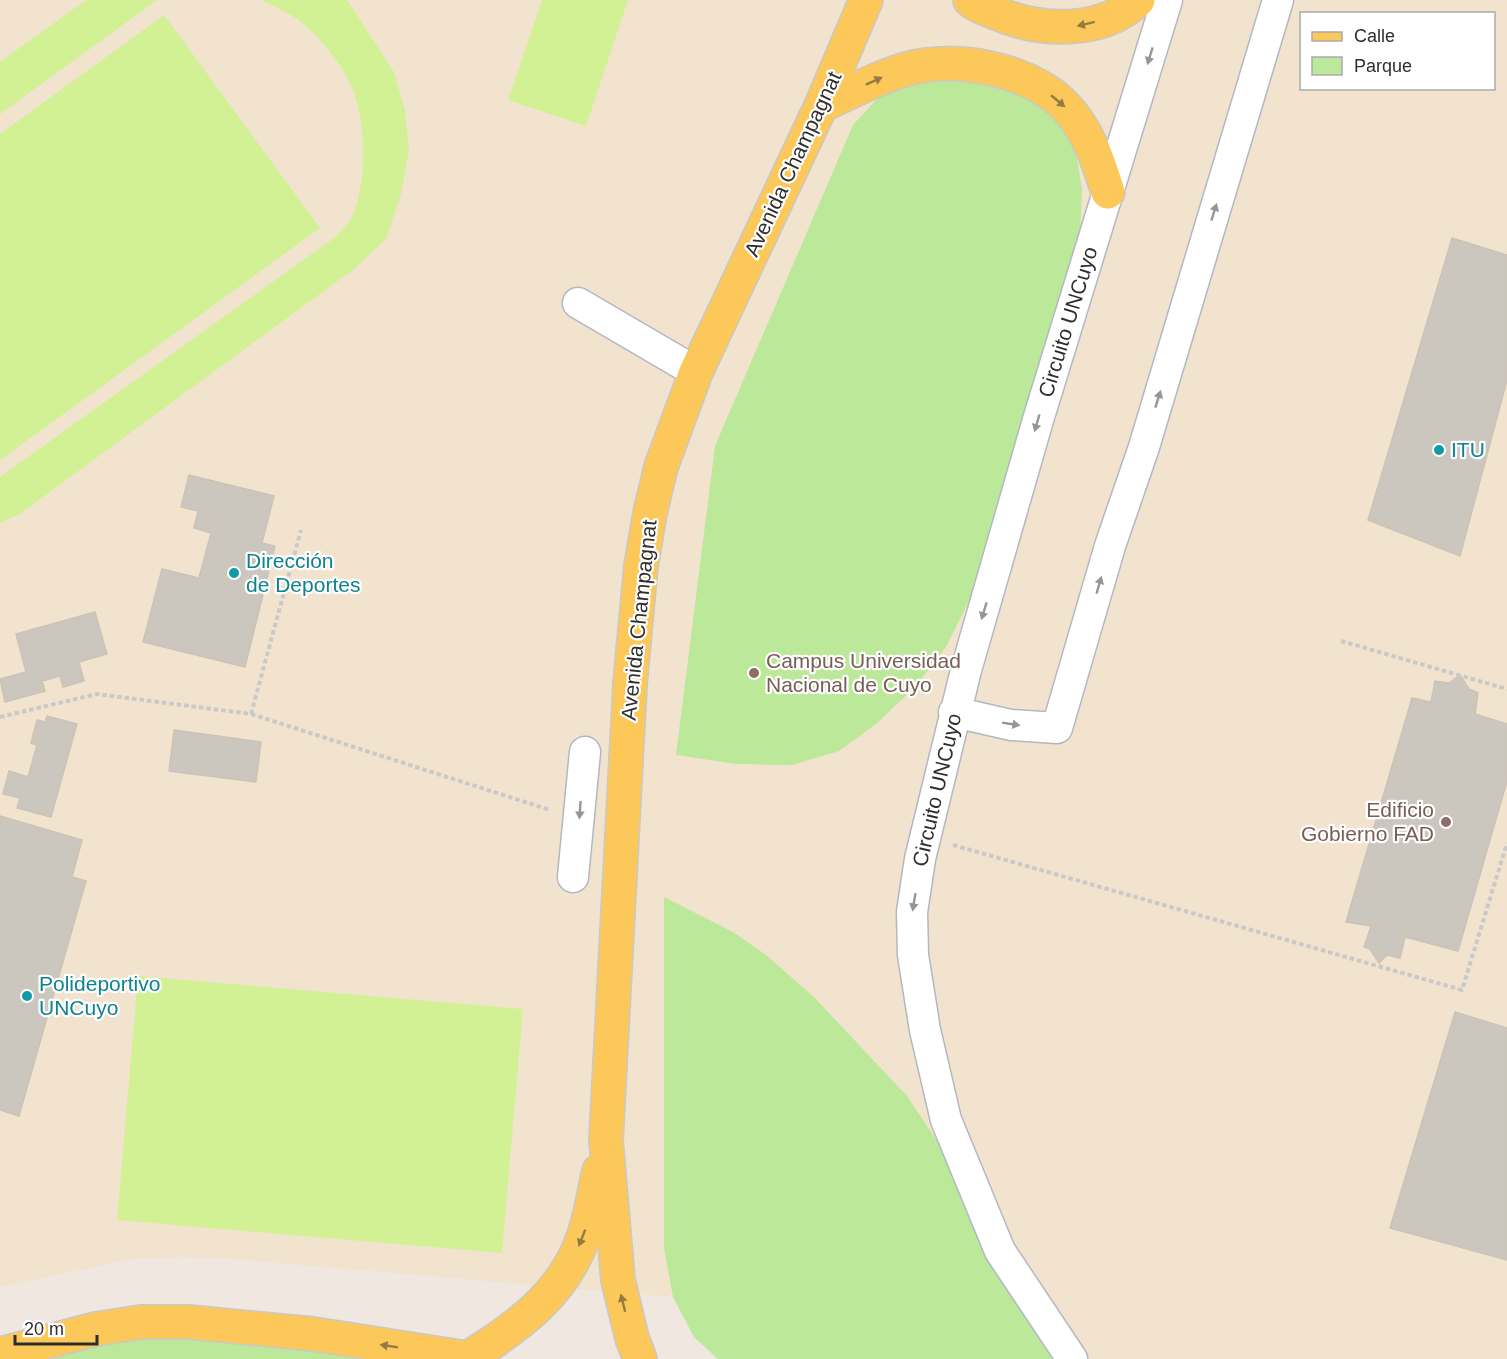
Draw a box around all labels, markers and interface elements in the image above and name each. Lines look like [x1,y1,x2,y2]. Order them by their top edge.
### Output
legend [1300,12,1495,90]
one-way arrow [1077,20,1095,30]
text: Calle [1354,26,1395,46]
one-way arrow [1145,47,1154,65]
text: Parque [1354,56,1412,76]
street label: Avenida Champagnat [740,67,846,260]
one-way arrow [866,77,883,86]
one-way arrow [1050,94,1065,107]
one-way arrow [1210,203,1219,221]
street label: Circuito UNCuyo [1034,244,1101,400]
one-way arrow [1154,390,1163,408]
one-way arrow [1032,414,1041,432]
place label: ITU [1451,438,1485,461]
marker: ITU [1432,443,1446,457]
street label: Avenida Champagnat [617,518,660,721]
place label: Dirección de Deportes [246,549,360,596]
marker: Dirección de Deportes [227,566,241,580]
one-way arrow [1094,576,1104,594]
one-way arrow [979,602,988,620]
place label: Campus Universidad Nacional de Cuyo [766,649,961,696]
marker: Campus Universidad Nacional de Cuyo [747,666,761,680]
street label: Circuito UNCuyo [908,711,965,869]
one-way arrow [1002,720,1021,729]
place label: Edificio Gobierno FAD [1301,798,1434,845]
one-way arrow [576,801,585,820]
marker: Edificio Gobierno FAD [1439,815,1453,829]
one-way arrow [909,893,918,912]
place label: Polideportivo UNCuyo [39,972,160,1019]
marker: Polideportivo UNCuyo [20,989,34,1003]
one-way arrow [577,1229,586,1247]
one-way arrow [618,1294,628,1312]
scale bar [15,1308,98,1346]
text: 20 m [24,1319,64,1339]
one-way arrow [380,1341,399,1350]

